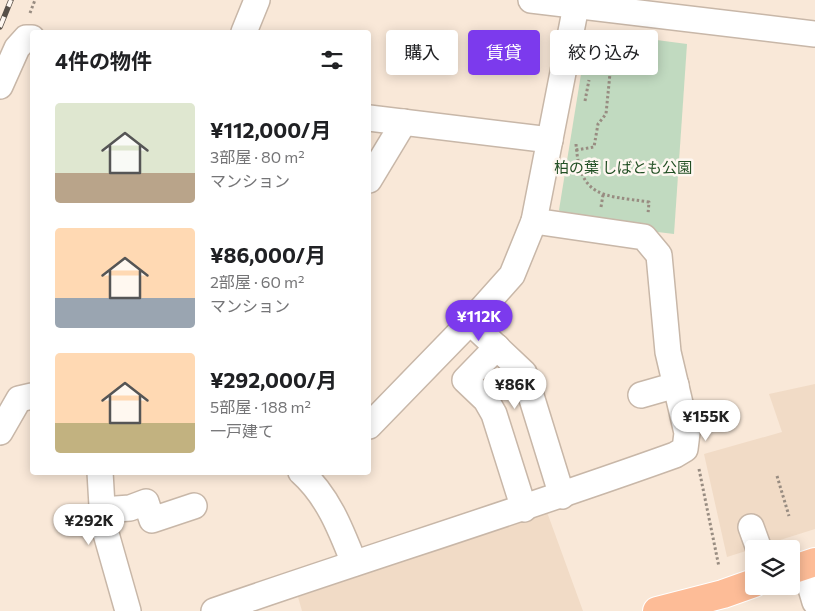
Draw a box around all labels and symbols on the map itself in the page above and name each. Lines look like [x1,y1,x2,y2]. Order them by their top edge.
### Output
park label: 柏の葉 しばとも公園 [554,158,692,176]
pin: ¥112K [444,300,514,342]
pin: ¥86K [485,368,545,410]
pin: ¥155K [671,400,741,442]
pin: ¥292K [54,504,124,546]

